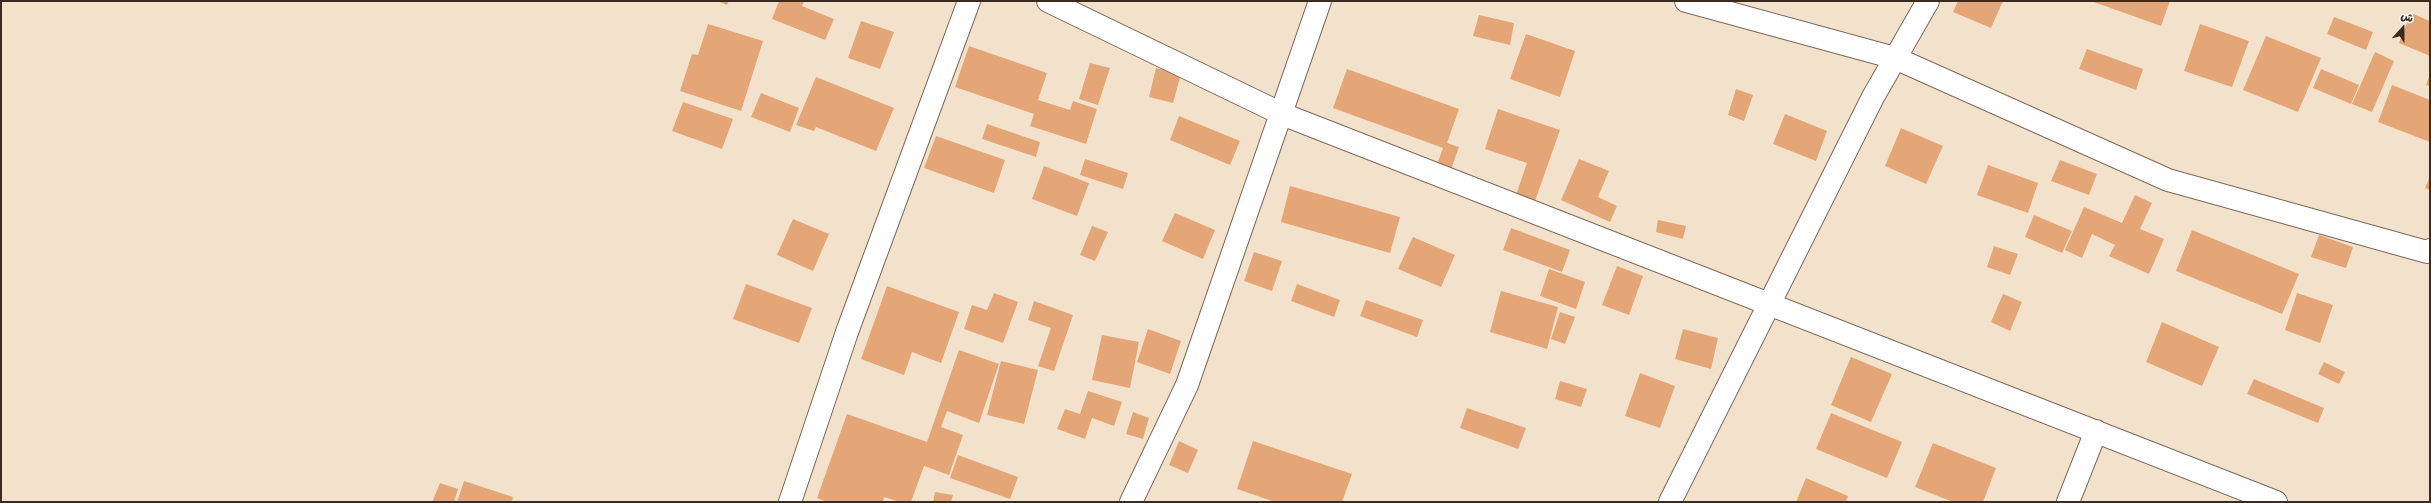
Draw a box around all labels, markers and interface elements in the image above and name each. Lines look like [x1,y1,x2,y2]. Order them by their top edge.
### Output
north arrow [2383,8,2423,48]
text: ش [2399,8,2415,25]

